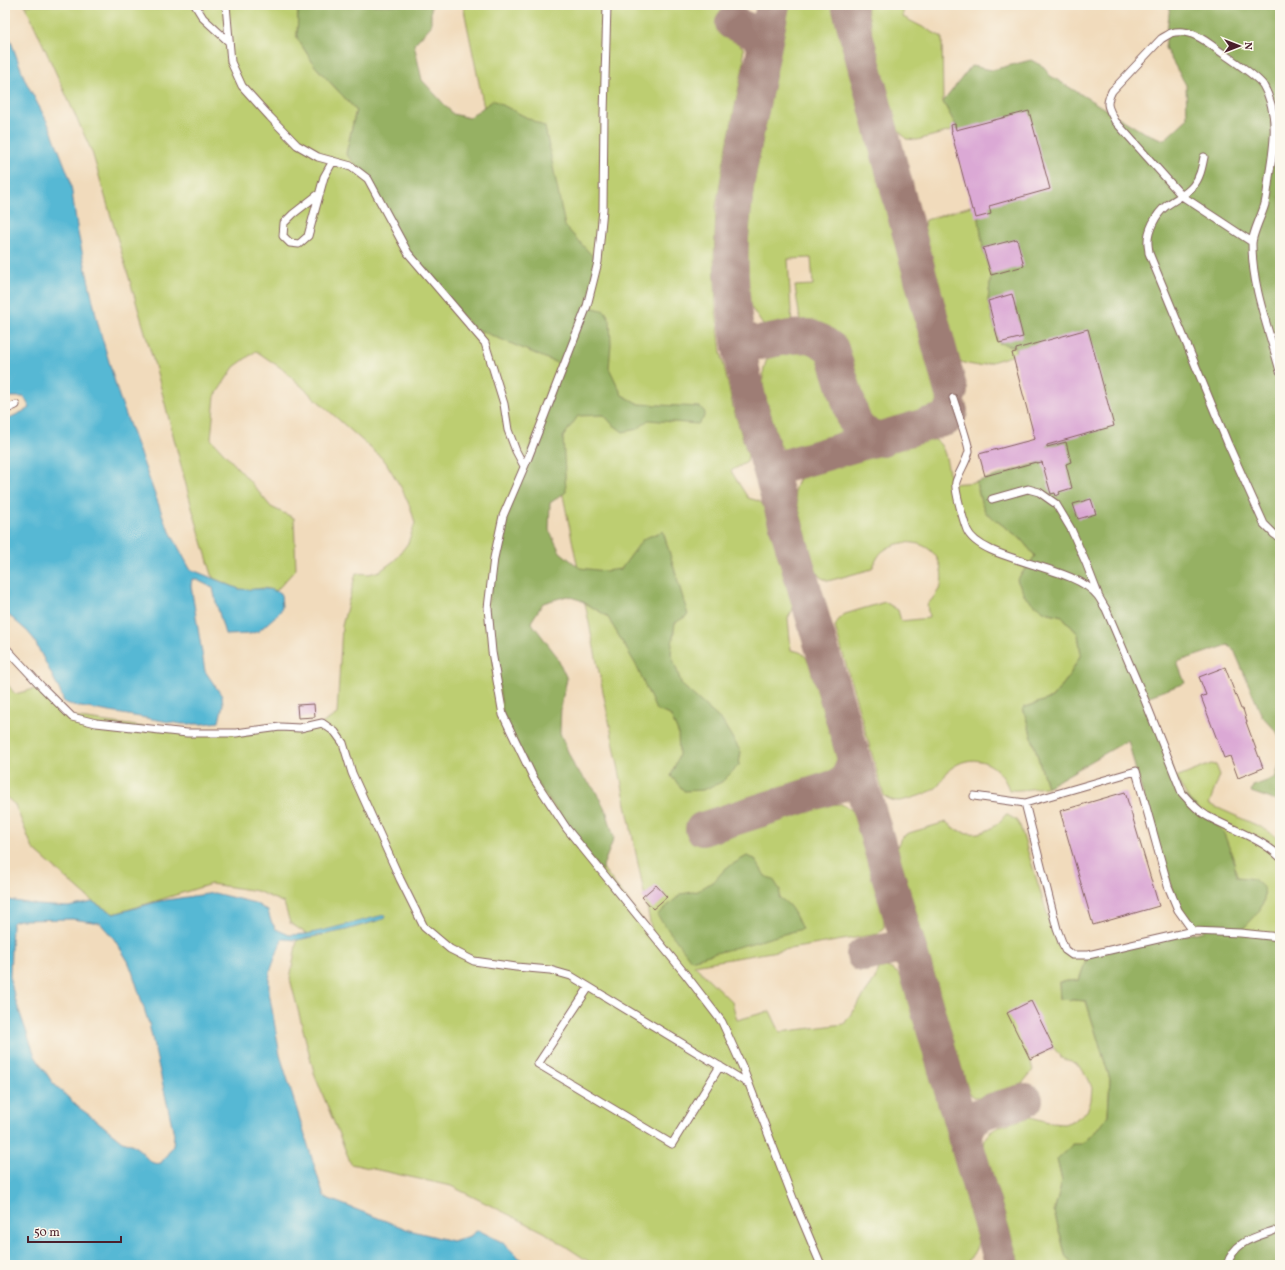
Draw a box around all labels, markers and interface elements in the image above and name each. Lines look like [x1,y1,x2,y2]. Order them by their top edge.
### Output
north arrow [1219,26,1259,66]
text: N [1240,42,1255,50]
scale bar [28,1218,121,1244]
text: 50 m [34,1225,60,1241]

